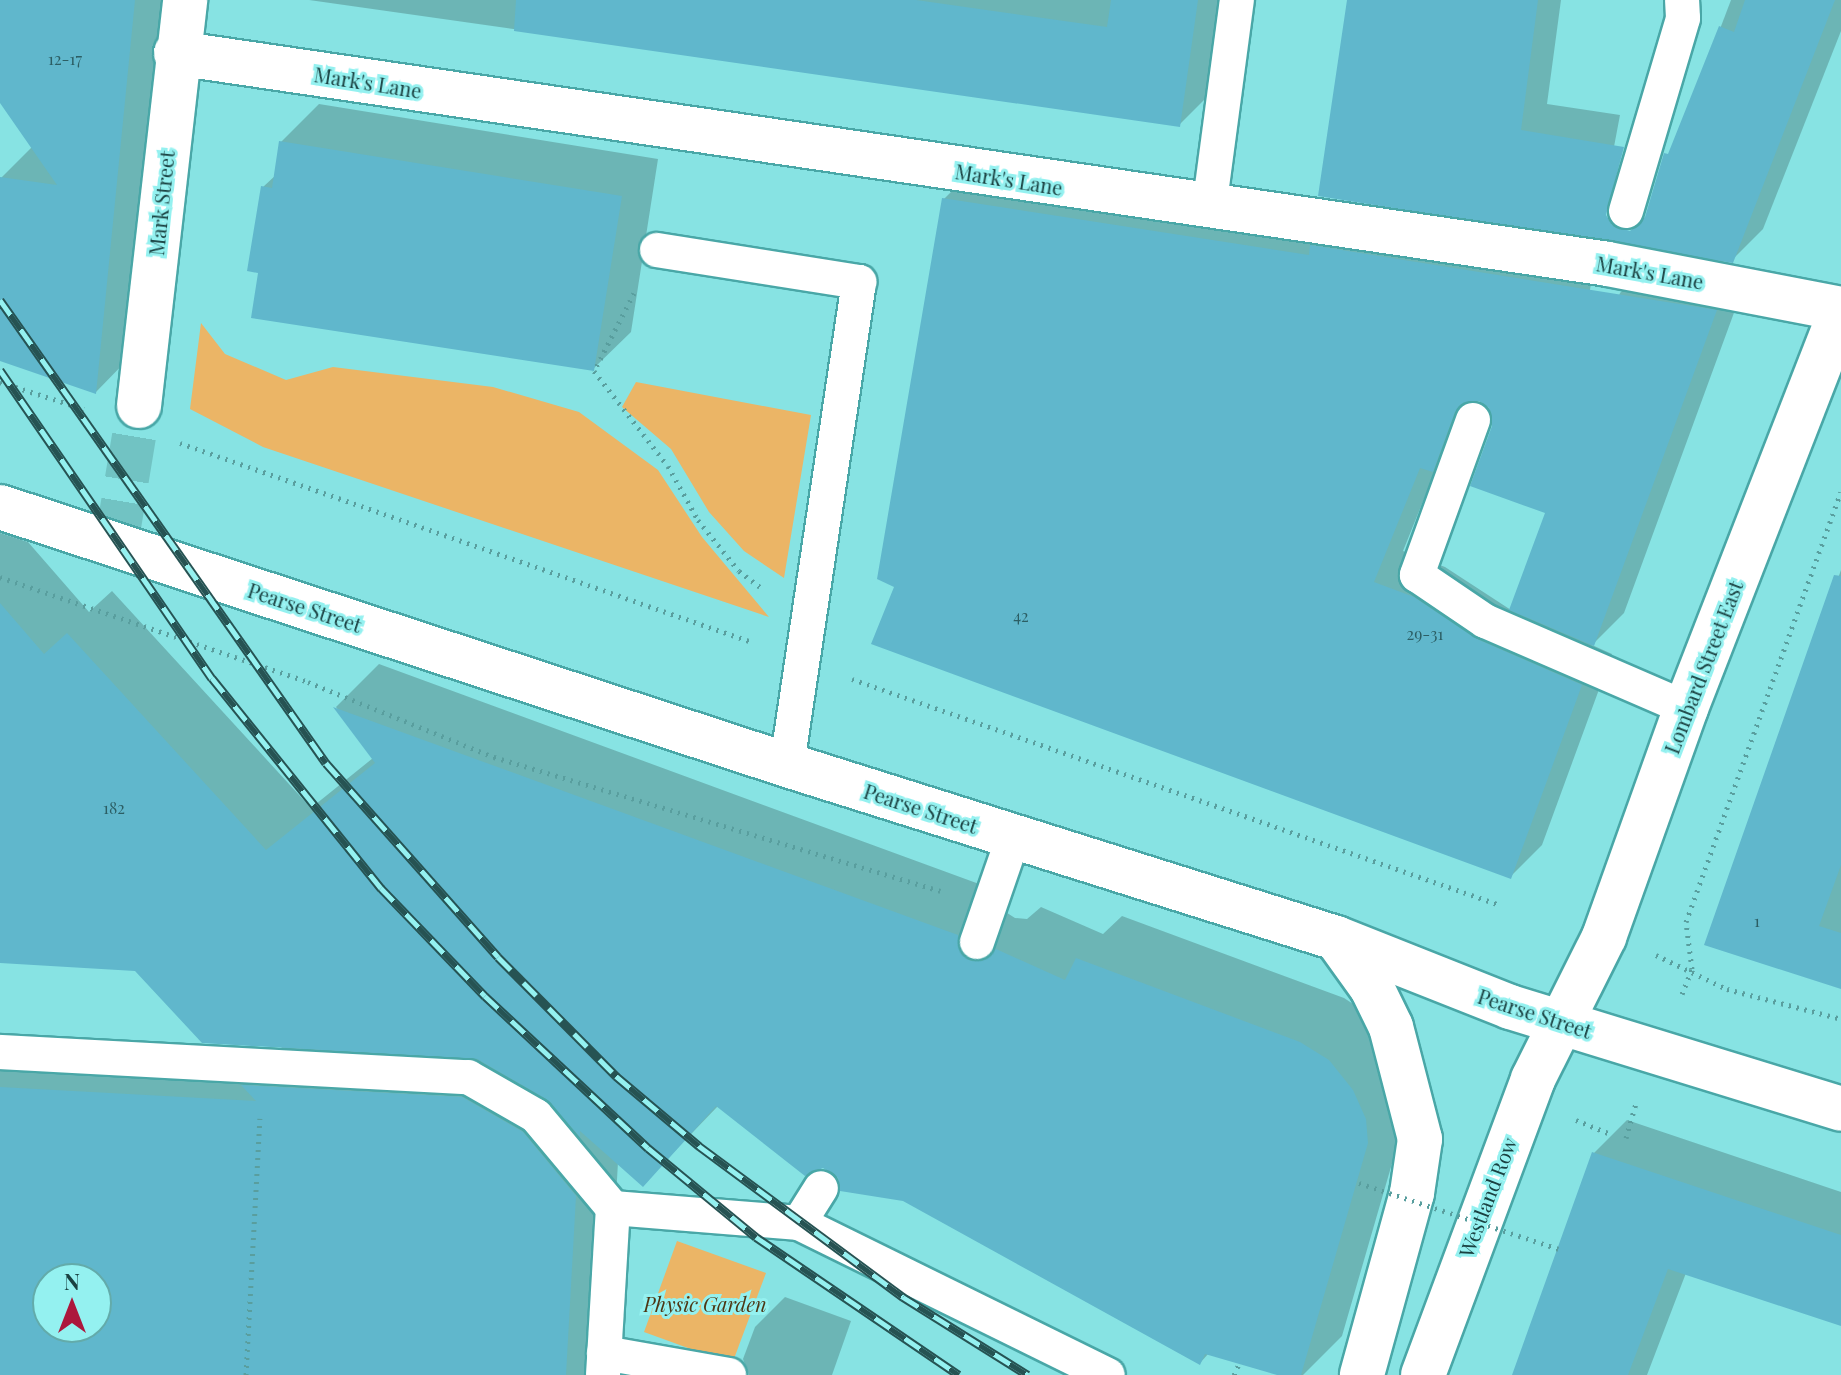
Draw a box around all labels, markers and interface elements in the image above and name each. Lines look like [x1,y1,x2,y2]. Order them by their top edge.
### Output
house number: 12-17 [48,49,82,69]
street label: Mark's Lane [313,62,423,102]
street label: Mark Street [144,149,178,257]
street label: Mark's Lane [954,159,1064,199]
street label: Mark's Lane [1595,251,1705,293]
street label: Pearse Street [245,577,365,637]
street label: Lombard Street East [1659,577,1747,757]
house number: 42 [1013,606,1029,626]
house number: 29-31 [1407,624,1443,644]
street label: Pearse Street [861,778,981,838]
house number: 182 [103,798,125,818]
house number: 1 [1754,911,1760,931]
street label: Pearse Street [1475,983,1595,1043]
street label: Westland Row [1453,1134,1521,1260]
north arrow [32,1263,112,1343]
text: N [64,1266,80,1296]
park label: Physic Garden [643,1291,767,1315]

